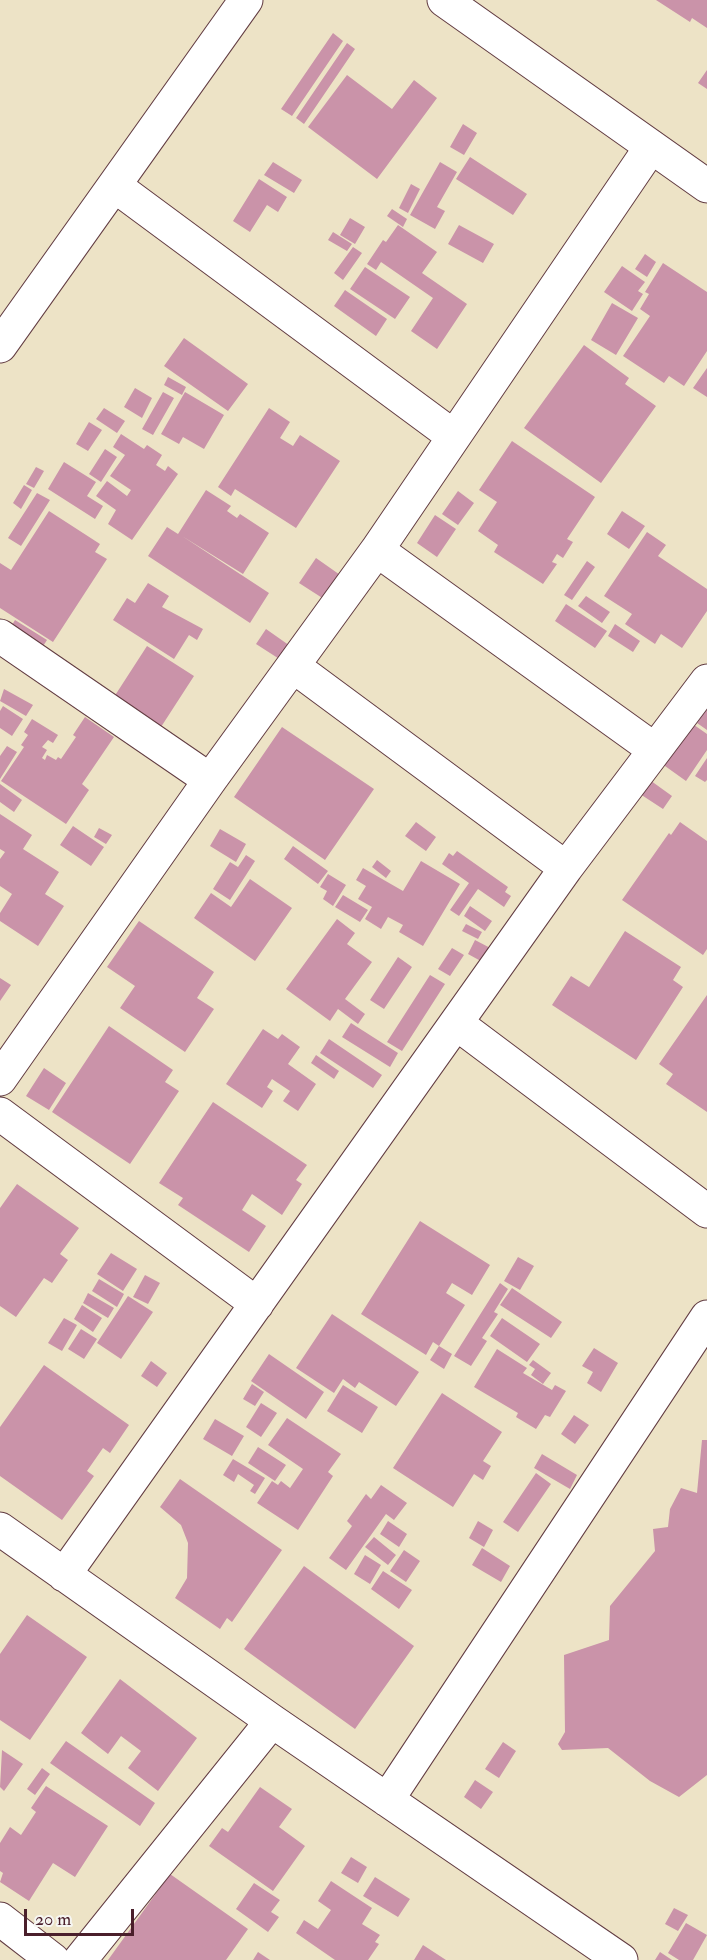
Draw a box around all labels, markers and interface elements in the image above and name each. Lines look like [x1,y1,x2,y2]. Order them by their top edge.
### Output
scale bar [27,1897,136,1935]
text: 20 m [35,1908,71,1931]

